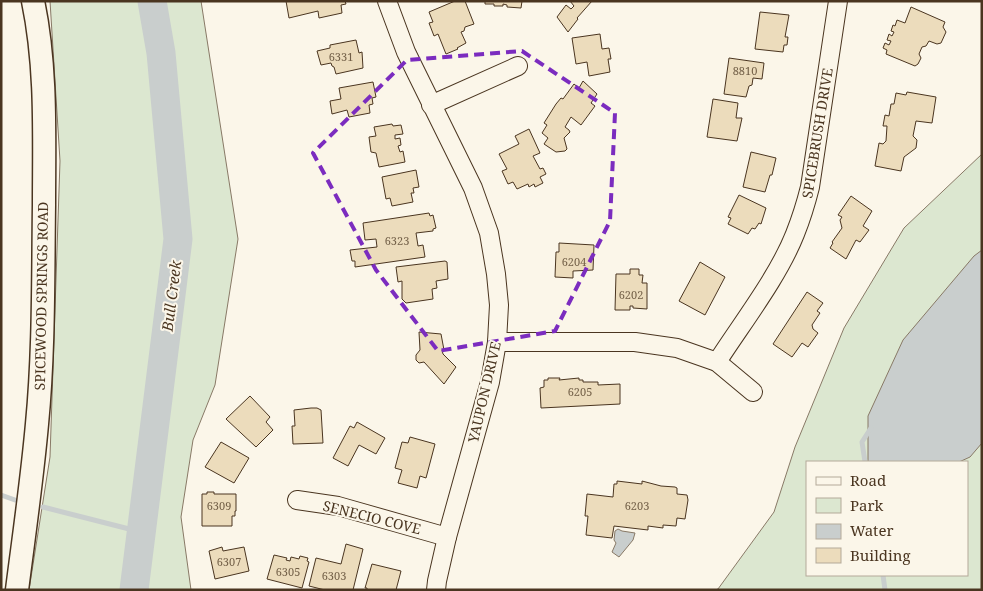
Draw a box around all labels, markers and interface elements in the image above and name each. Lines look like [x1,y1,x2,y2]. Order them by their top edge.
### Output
house number: 6331 [329,49,353,64]
house number: 8810 [733,63,757,78]
street label: SPICEBRUSH DRIVE [797,66,837,200]
street label: SPICEWOOD SPRINGS ROAD [30,202,52,390]
house number: 6323 [385,233,409,248]
house number: 6204 [562,254,586,269]
water label: Bull Creek [157,259,185,334]
house number: 6202 [619,287,643,302]
street label: YAUPON DRIVE [463,339,505,445]
house number: 6205 [568,384,592,399]
legend [806,461,968,576]
text: Road [850,470,886,490]
text: Park [850,495,884,515]
street label: SENECIO COVE [321,496,423,538]
house number: 6309 [207,498,231,513]
house number: 6203 [625,498,649,513]
text: Water [850,520,893,540]
text: Building [850,545,911,565]
house number: 6307 [217,554,241,569]
house number: 6305 [276,564,300,579]
house number: 6303 [322,568,346,583]

